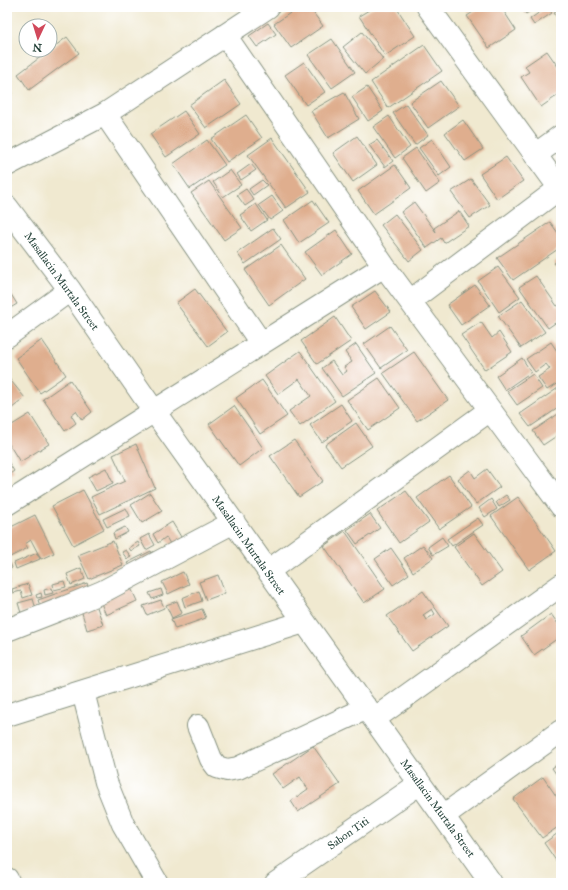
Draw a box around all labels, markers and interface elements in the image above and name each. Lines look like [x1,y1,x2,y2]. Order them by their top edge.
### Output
north arrow [18,18,58,58]
text: N [32,41,42,54]
street label: Masallacin Murtala Street [22,230,102,333]
street label: Masallacin Murtala Street [209,493,288,598]
street label: Masallacin Murtala Street [398,757,478,860]
street label: Sabon Titi [325,814,372,852]

